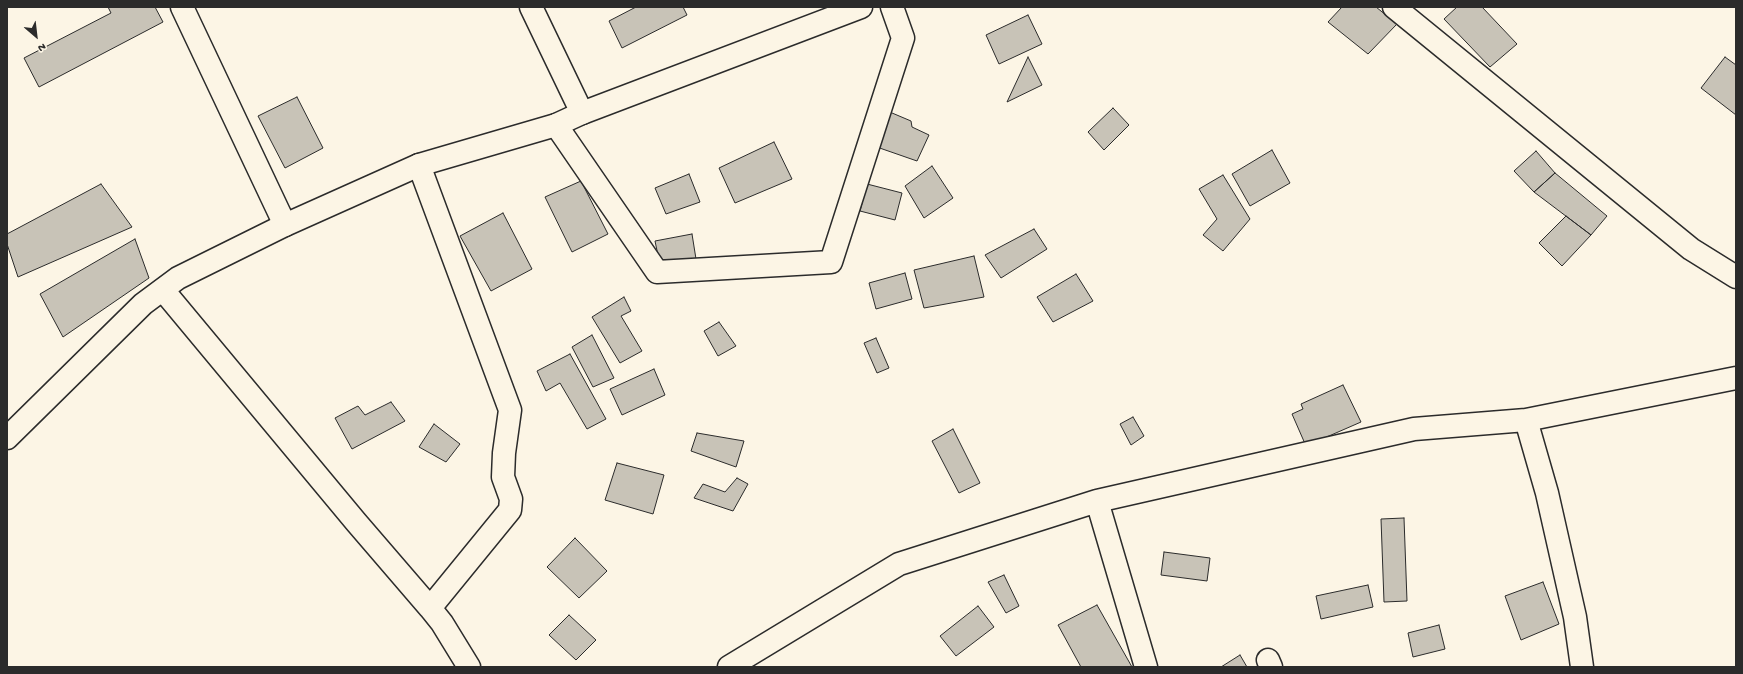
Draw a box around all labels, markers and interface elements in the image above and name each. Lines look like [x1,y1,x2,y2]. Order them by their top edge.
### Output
north arrow [16,16,56,56]
text: N [36,40,48,54]

